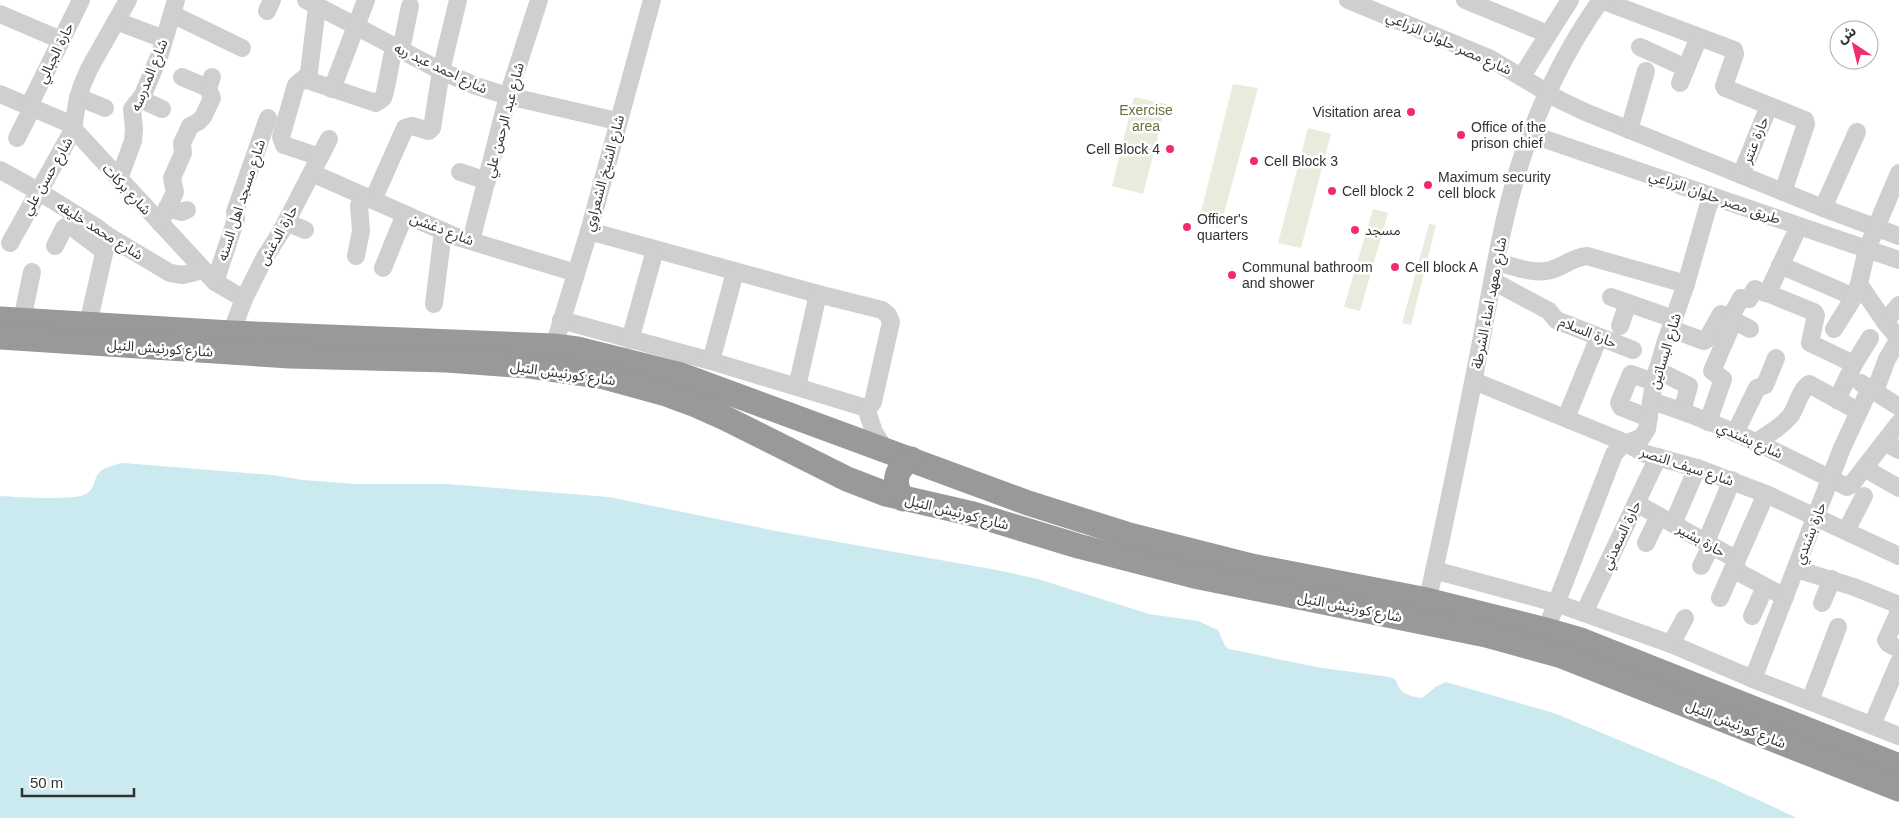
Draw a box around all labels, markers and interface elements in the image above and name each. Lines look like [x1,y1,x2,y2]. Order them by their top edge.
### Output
street label: شارع مصر حلوان الزراعي [1383,8,1514,81]
street label: حارة الجبالي [34,20,79,87]
north arrow [1829,20,1879,70]
text: ش [1834,22,1859,46]
street label: شارع المدرسه [127,37,173,114]
street label: شارع احمد عبد ربه [391,39,490,99]
street label: شارع عبد الرحمن علي [481,61,530,180]
park label: Exercise area [1119,102,1173,134]
place label: Visitation area [1313,104,1401,120]
marker: Visitation area [1405,106,1417,118]
street label: شارع الشيخ الشعراوي [581,113,630,234]
street label: حارة عنتر [1738,114,1773,167]
place label: Office of the prison chief [1471,119,1546,151]
marker: Office of the prison chief [1455,129,1467,141]
street label: شارع حسن علي [18,134,78,219]
street label: شارع مسجد اهل السنه [214,137,271,264]
place label: Cell Block 4 [1086,141,1160,157]
marker: Cell Block 4 [1164,143,1176,155]
place label: Cell Block 3 [1264,153,1338,169]
marker: Cell Block 3 [1248,155,1260,167]
street label: شارع بركات [97,160,155,220]
street label: طريق مصر حلوان الزراعي [1646,167,1783,230]
place label: Maximum security cell block [1438,169,1551,201]
marker: Maximum security cell block [1422,179,1434,191]
place label: Cell block 2 [1342,183,1415,199]
marker: Cell block 2 [1326,185,1338,197]
street label: شارع محمد خليفه [52,197,146,265]
street label: حارة الدغش [255,202,302,268]
street label: شارع دغشن [407,210,476,251]
place label: Officer's quarters [1197,211,1248,243]
marker: Officer's quarters [1181,221,1193,233]
place label: مسجد [1365,222,1401,238]
marker: مسجد [1349,224,1361,236]
street label: شارع معهد امناء الشرطة [1468,236,1513,371]
place label: Communal bathroom and shower [1242,259,1373,291]
place label: Cell block A [1405,259,1479,275]
marker: Cell block A [1389,261,1401,273]
marker: Communal bathroom and shower [1226,269,1238,281]
street label: شارع البساتين [1646,311,1687,392]
street label: حارة السلام [1556,313,1619,354]
street label: شارع كورنيش النيل [106,336,214,363]
street label: شارع كورنيش النيل [509,358,617,391]
street label: شارع بشندي [1714,419,1785,464]
street label: شارع سيف النصر [1636,443,1736,491]
street label: شارع كورنيش النيل [903,491,1010,536]
street label: حارة السعدني [1598,498,1647,573]
street label: حارة بشندي [1791,500,1832,567]
street label: حارة بشير [1673,520,1728,561]
street label: شارع كورنيش النيل [1296,589,1404,628]
street label: شارع كورنيش النيل [1683,697,1788,754]
scale bar [22,766,135,798]
text: 50 m [30,774,63,791]

